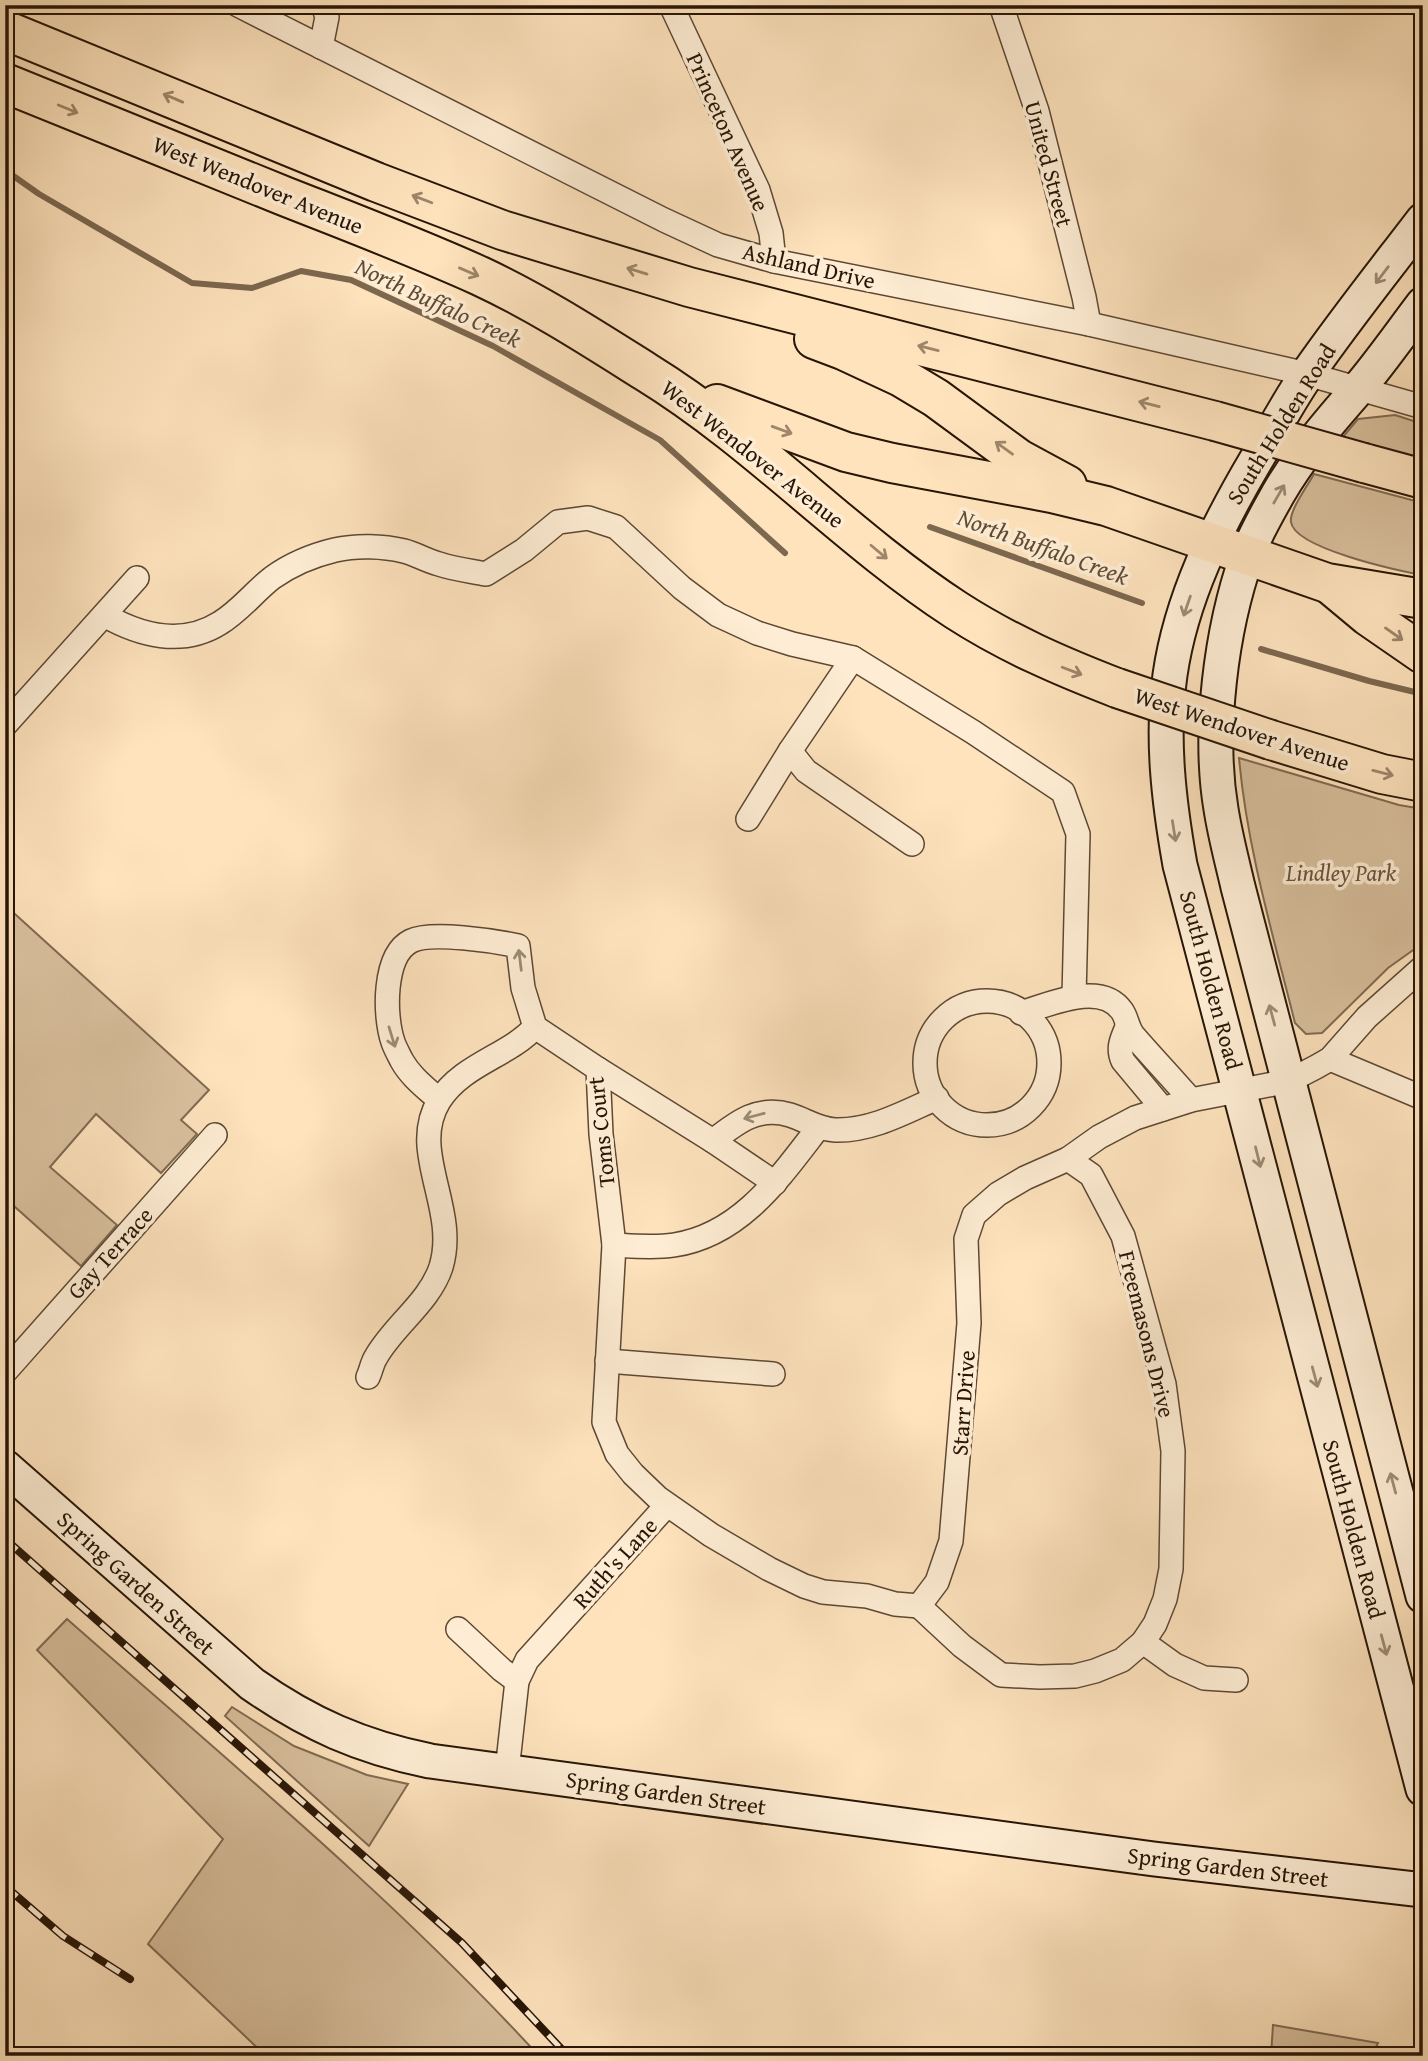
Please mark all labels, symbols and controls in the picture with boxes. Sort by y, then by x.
street label: Princeton Avenue [679,47,778,216]
one-way arrow [162,91,184,104]
street label: United Street [1017,97,1082,230]
one-way arrow [57,103,79,116]
street label: West Wendover Avenue [148,127,368,242]
one-way arrow [411,192,433,205]
street label: Ashland Drive [740,234,879,297]
water label: North Buffalo Creek [349,248,527,356]
one-way arrow [627,264,649,276]
one-way arrow [1374,265,1389,283]
one-way arrow [458,266,479,279]
street label: South Holden Road [1218,336,1344,511]
one-way arrow [917,341,940,354]
street label: West Wendover Avenue [655,371,852,536]
one-way arrow [1138,397,1161,410]
one-way arrow [771,424,793,437]
one-way arrow [995,441,1014,455]
one-way arrow [1272,484,1286,504]
water label: North Buffalo Creek [952,499,1133,594]
one-way arrow [870,544,888,560]
one-way arrow [1180,595,1192,617]
one-way arrow [1384,627,1403,641]
one-way arrow [1061,665,1082,678]
street label: West Wendover Avenue [1130,678,1354,779]
one-way arrow [1371,767,1394,780]
one-way arrow [1168,819,1181,842]
park label: Lindley Park [1285,856,1397,889]
street label: South Holden Road [1172,887,1251,1074]
one-way arrow [513,949,526,972]
one-way arrow [1265,1004,1278,1027]
one-way arrow [387,1026,400,1048]
street label: Toms Court [578,1075,623,1189]
one-way arrow [743,1110,765,1123]
one-way arrow [1252,1145,1265,1168]
street label: Gay Terrace [59,1199,160,1306]
street label: Freemasons Drive [1111,1247,1184,1421]
street label: Starr Drive [942,1349,983,1457]
one-way arrow [1309,1365,1322,1388]
street label: South Holden Road [1315,1436,1394,1623]
one-way arrow [1386,1472,1399,1495]
street label: Spring Garden Street [50,1503,222,1662]
street label: Ruth's Lane [565,1510,665,1616]
one-way arrow [1378,1633,1391,1656]
street label: Spring Garden Street [564,1762,768,1823]
street label: Spring Garden Street [1126,1838,1330,1895]

